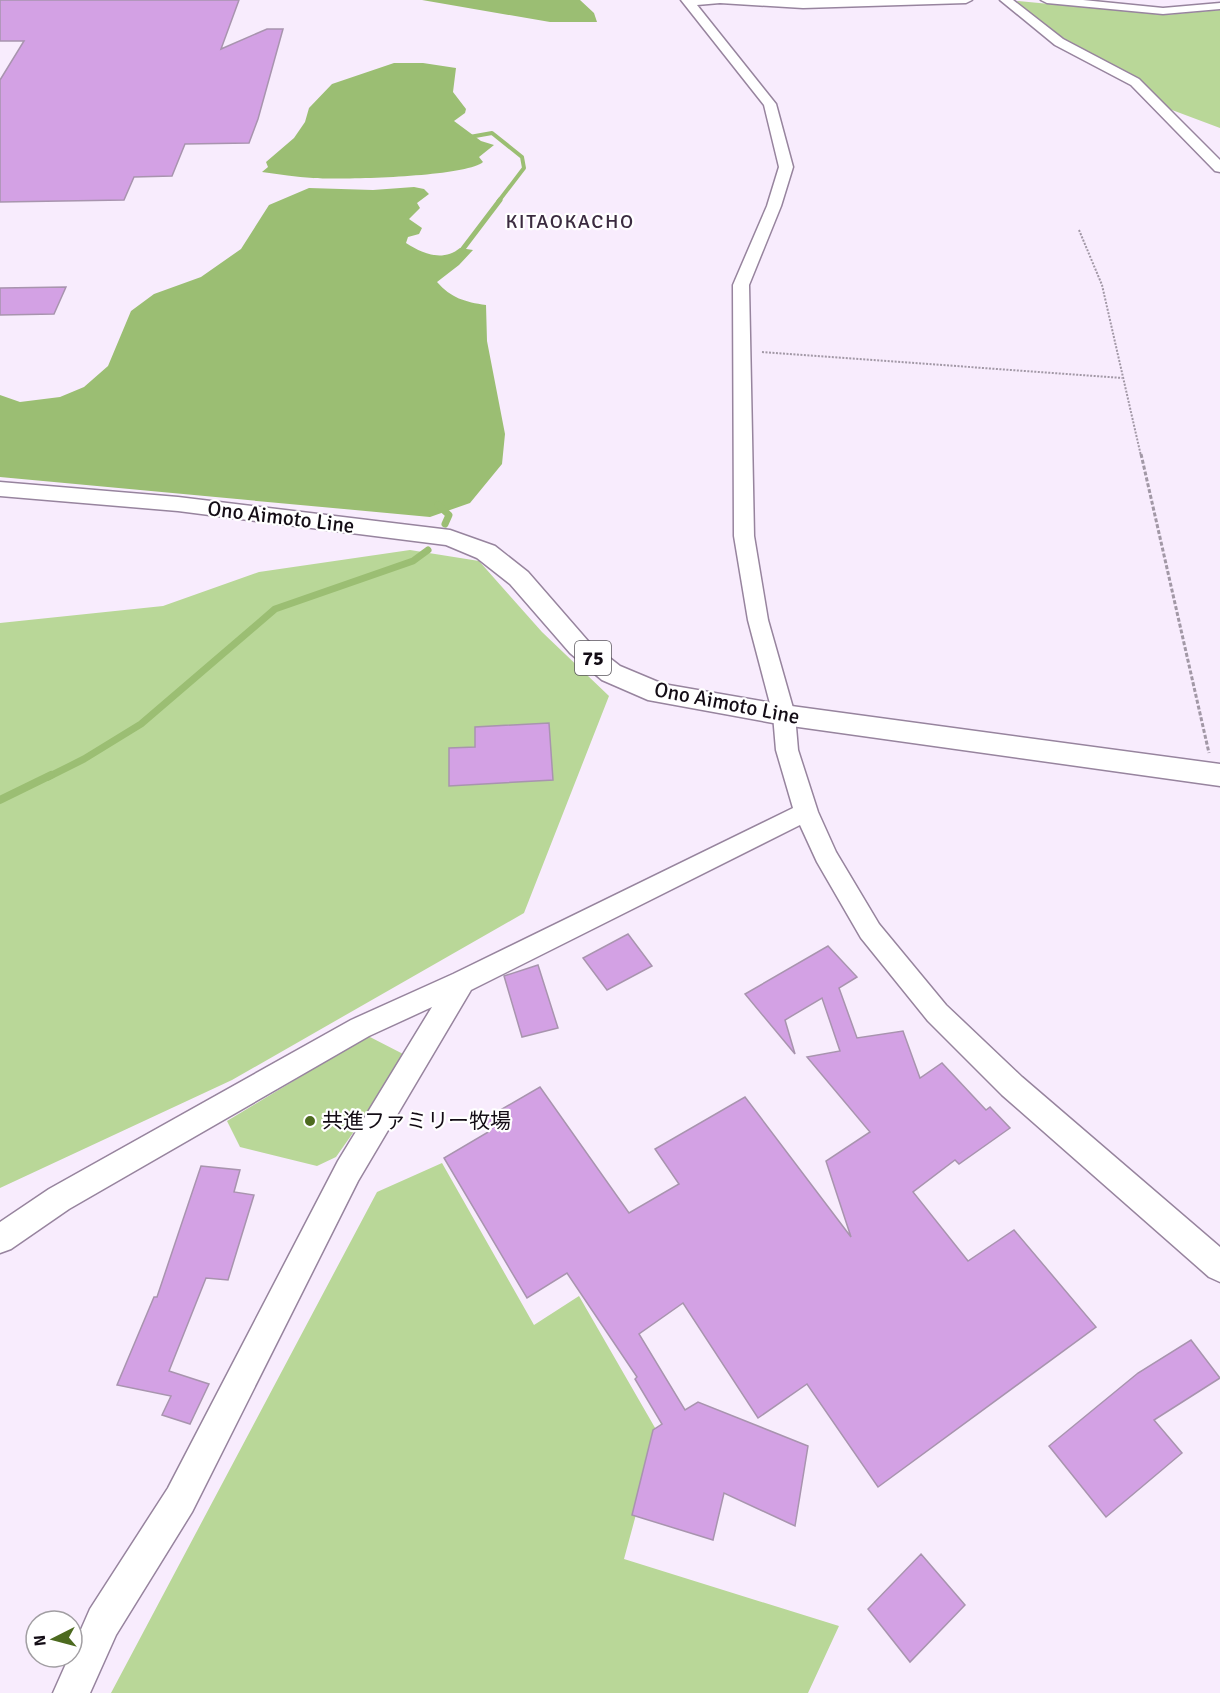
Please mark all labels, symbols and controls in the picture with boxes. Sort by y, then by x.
district label: KITAOKACHO [505,209,635,234]
street label: Ono Aimoto Line [206,495,356,539]
road number: 75 [575,641,611,675]
street label: Ono Aimoto Line [652,676,802,730]
place label: 共進ファミリー牧場 [322,1108,511,1134]
marker: 共進ファミリー牧場 [303,1114,317,1128]
north arrow [24,1609,84,1669]
text: N [30,1634,51,1647]

